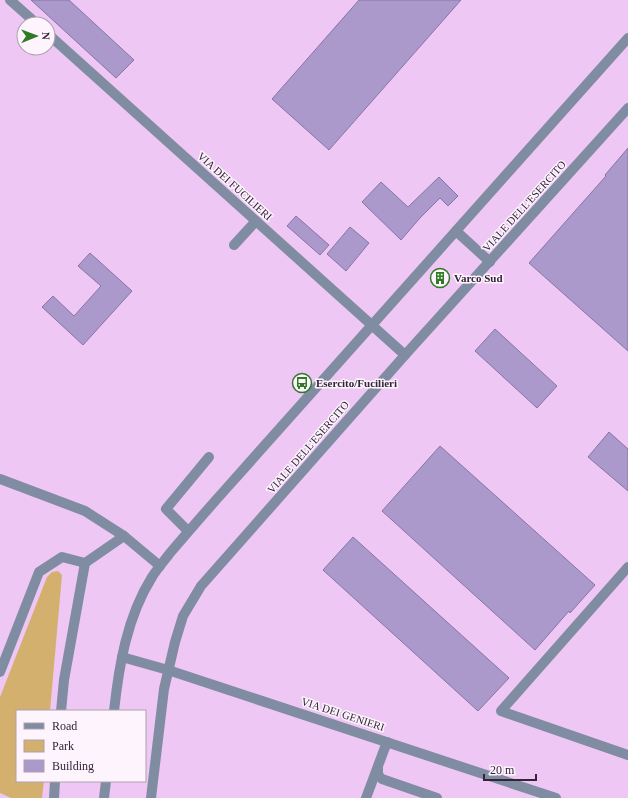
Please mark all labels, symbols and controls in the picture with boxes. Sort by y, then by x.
north arrow [16,16,56,56]
text: N [40,32,52,40]
street label: VIA DEI FUCILIERI [195,149,275,223]
street label: VIALE DELL'ESERCITO [480,158,568,254]
building icon: Varco Sud [429,267,451,289]
place label: Varco Sud [454,272,503,284]
bus stop icon: Esercito/Fucilieri [291,372,313,394]
place label: Esercito/Fucilieri [316,377,397,389]
street label: VIALE DELL'ESERCITO [265,398,351,496]
street label: VIA DEI GENIERI [300,695,386,733]
legend [16,710,146,782]
text: Road [52,719,77,733]
text: Park [52,739,74,753]
scale bar [484,756,536,782]
text: Building [52,759,94,773]
text: 20 m [490,763,515,777]

